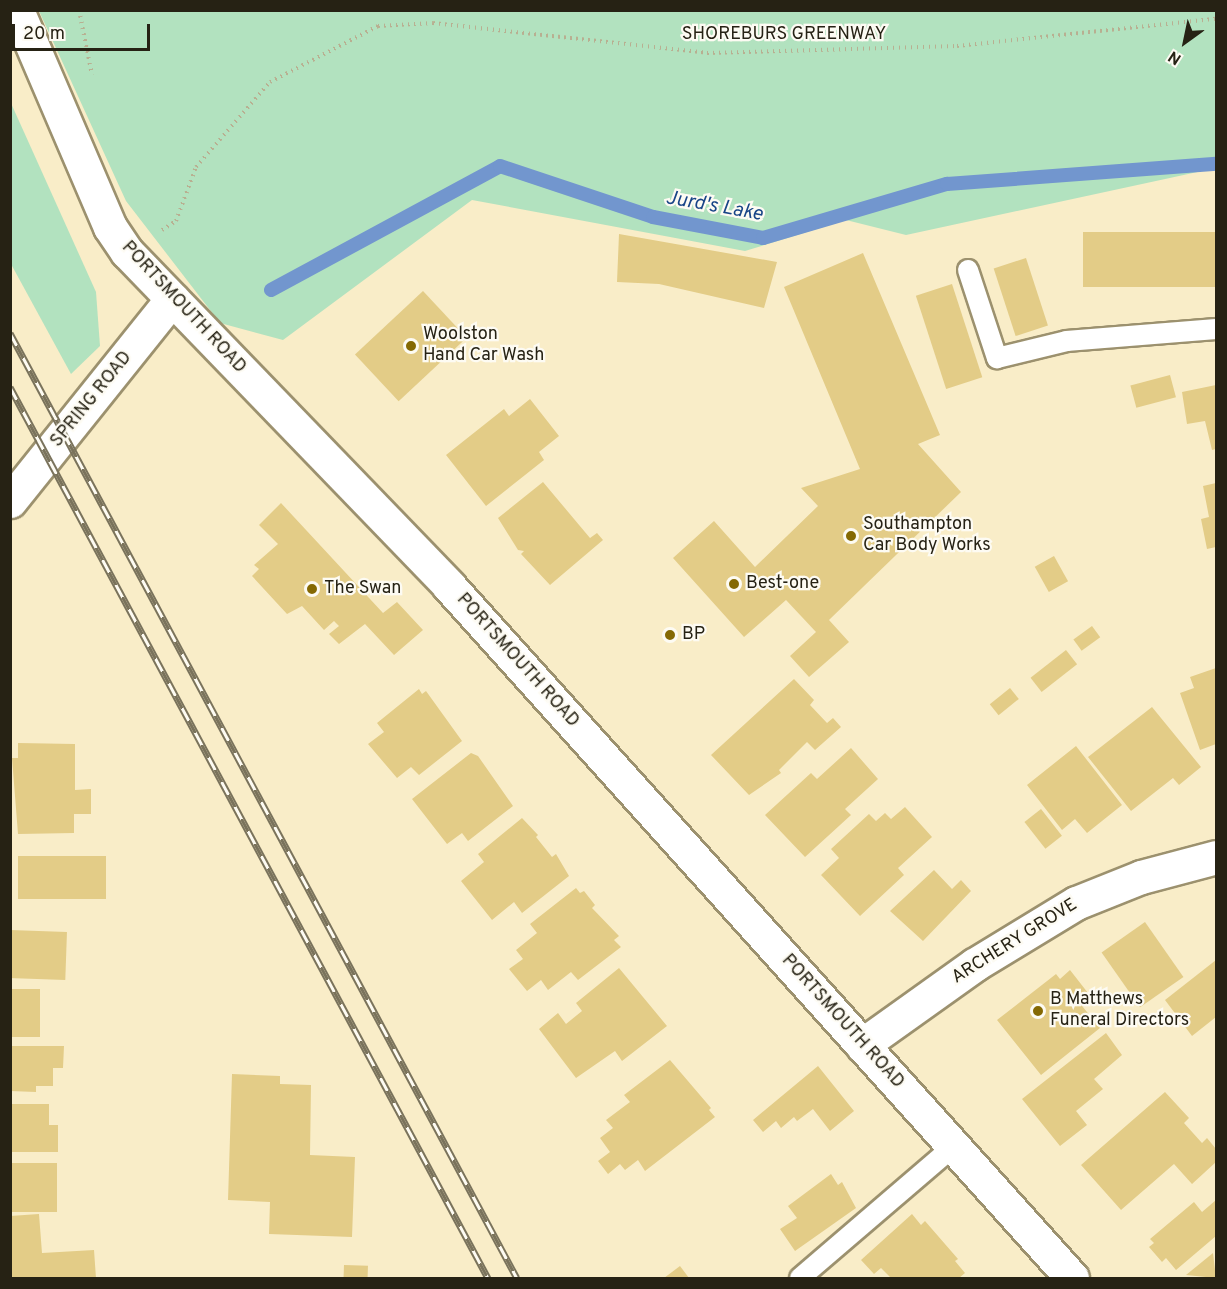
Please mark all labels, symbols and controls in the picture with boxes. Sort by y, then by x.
scale bar [15,12,153,50]
north arrow [1155,12,1215,72]
text: 20 m [23,23,65,46]
street label: SHOREBURS GREENWAY [682,24,886,46]
text: N [1165,46,1185,69]
water label: Jurd's Lake [664,187,764,227]
street label: PORTSMOUTH ROAD [116,237,250,379]
place label: Woolston Hand Car Wash [423,325,545,368]
marker: Woolston Hand Car Wash [404,339,418,353]
street label: SPRING ROAD [47,348,137,452]
place label: Southampton Car Body Works [863,515,991,558]
marker: Southampton Car Body Works [844,529,858,543]
place label: Best-one [746,573,819,595]
marker: Best-one [727,577,741,591]
place label: The Swan [324,578,401,600]
marker: The Swan [305,582,319,596]
street label: PORTSMOUTH ROAD [451,590,583,732]
place label: BP [682,624,705,646]
marker: BP [663,628,677,642]
street label: ARCHERY GROVE [948,895,1082,989]
street label: PORTSMOUTH ROAD [776,951,908,1093]
place label: B Matthews Funeral Directors [1050,990,1189,1032]
marker: B Matthews Funeral Directors [1031,1004,1045,1018]

